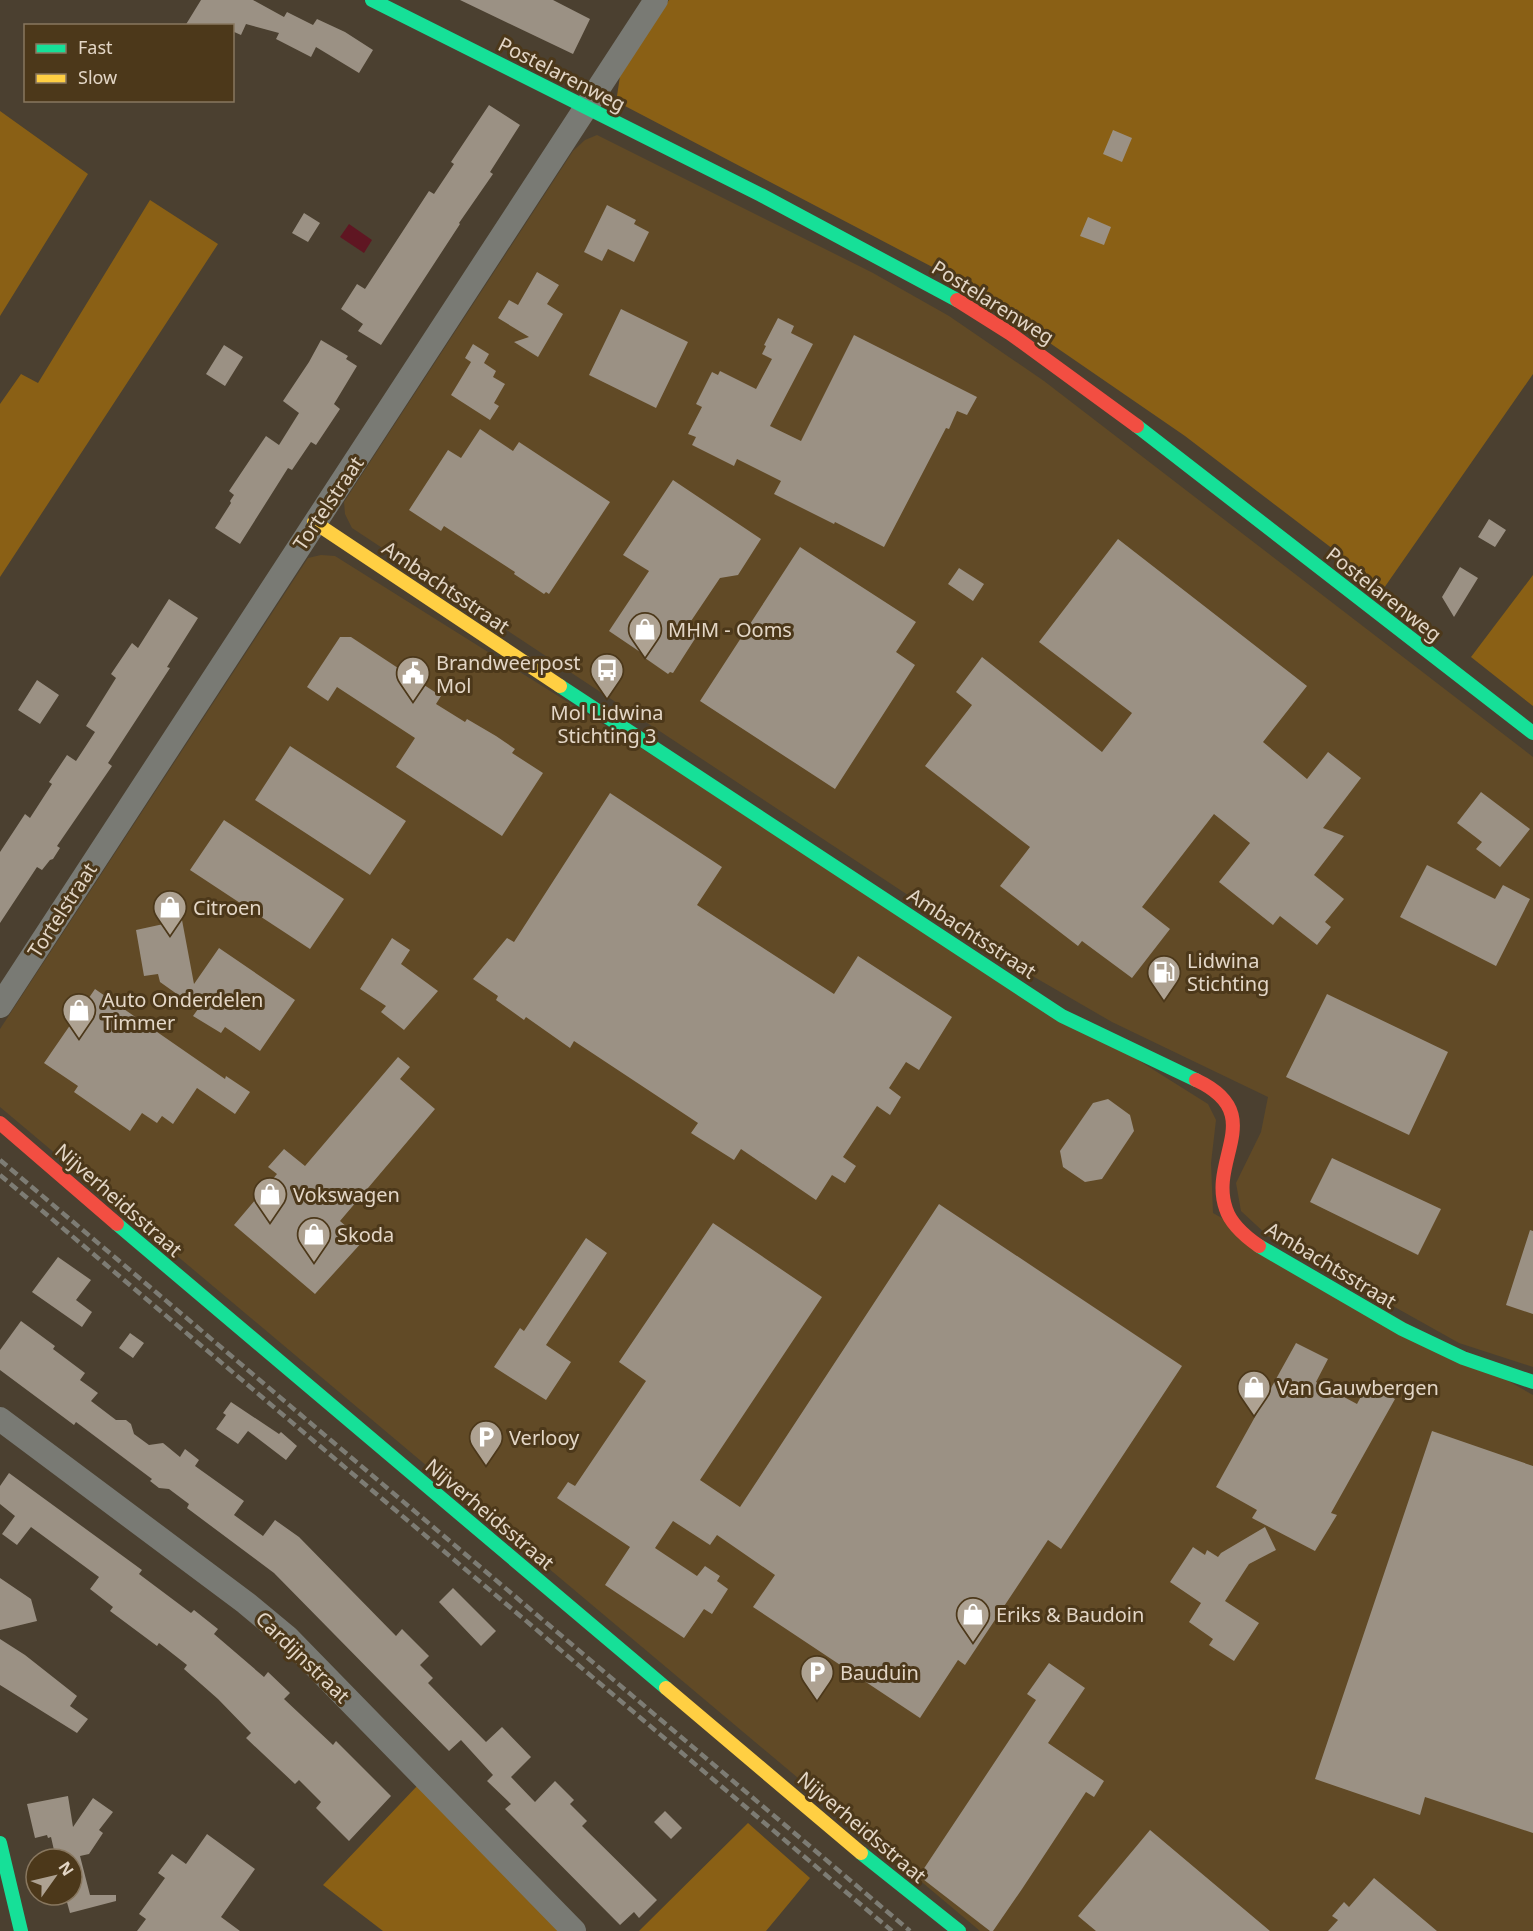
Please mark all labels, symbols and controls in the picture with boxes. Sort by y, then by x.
legend [24,24,234,102]
street label: Postelarenweg [494,30,630,118]
text: Fast [78,35,113,59]
text: Slow [78,65,117,89]
street label: Postelarenweg [927,254,1059,350]
street label: Tortelstraat [287,451,369,555]
street label: Ambachtsstraat [377,534,515,640]
street label: Postelarenweg [1321,540,1447,648]
shop icon: MHM - Ooms [627,611,663,658]
place label: MHM - Ooms [668,616,792,643]
place label: Brandweerpost Mol [436,649,580,699]
bus stop icon: Mol Lidwina Stichting 3 [589,652,625,699]
public building icon: Brandweerpost Mol [395,655,431,702]
place label: Mol Lidwina Stichting 3 [551,699,664,749]
street label: Tortelstraat [21,857,103,963]
street label: Ambachtsstraat [903,881,1041,985]
shop icon: Citroen [152,889,188,936]
place label: Citroen [193,894,262,921]
place label: Lidwina Stichting [1187,947,1269,997]
fuel station icon: Lidwina Stichting [1146,954,1182,1001]
place label: Auto Onderdelen Timmer [102,986,263,1036]
shop icon: Auto Onderdelen Timmer [61,992,97,1039]
street label: Nijverheidsstraat [50,1137,188,1263]
shop icon: Vokswagen [252,1176,288,1223]
place label: Vokswagen [293,1181,400,1208]
street label: Ambachtsstraat [1261,1215,1401,1315]
shop icon: Skoda [296,1216,332,1263]
place label: Skoda [337,1221,394,1248]
shop icon: Van Gauwbergen [1236,1369,1272,1416]
place label: Van Gauwbergen [1277,1374,1439,1401]
parking icon: Verlooy [468,1419,504,1466]
place label: Verlooy [509,1424,580,1451]
street label: Nijverheidsstraat [420,1452,560,1576]
shop icon: Eriks & Baudoin [955,1596,991,1643]
place label: Eriks & Baudoin [996,1601,1144,1628]
street label: Cardijnstraat [250,1605,356,1709]
parking icon: Bauduin [799,1654,835,1701]
place label: Bauduin [840,1659,919,1686]
street label: Nijverheidsstraat [792,1765,932,1889]
north arrow [24,1847,84,1907]
text: N [54,1857,79,1880]

